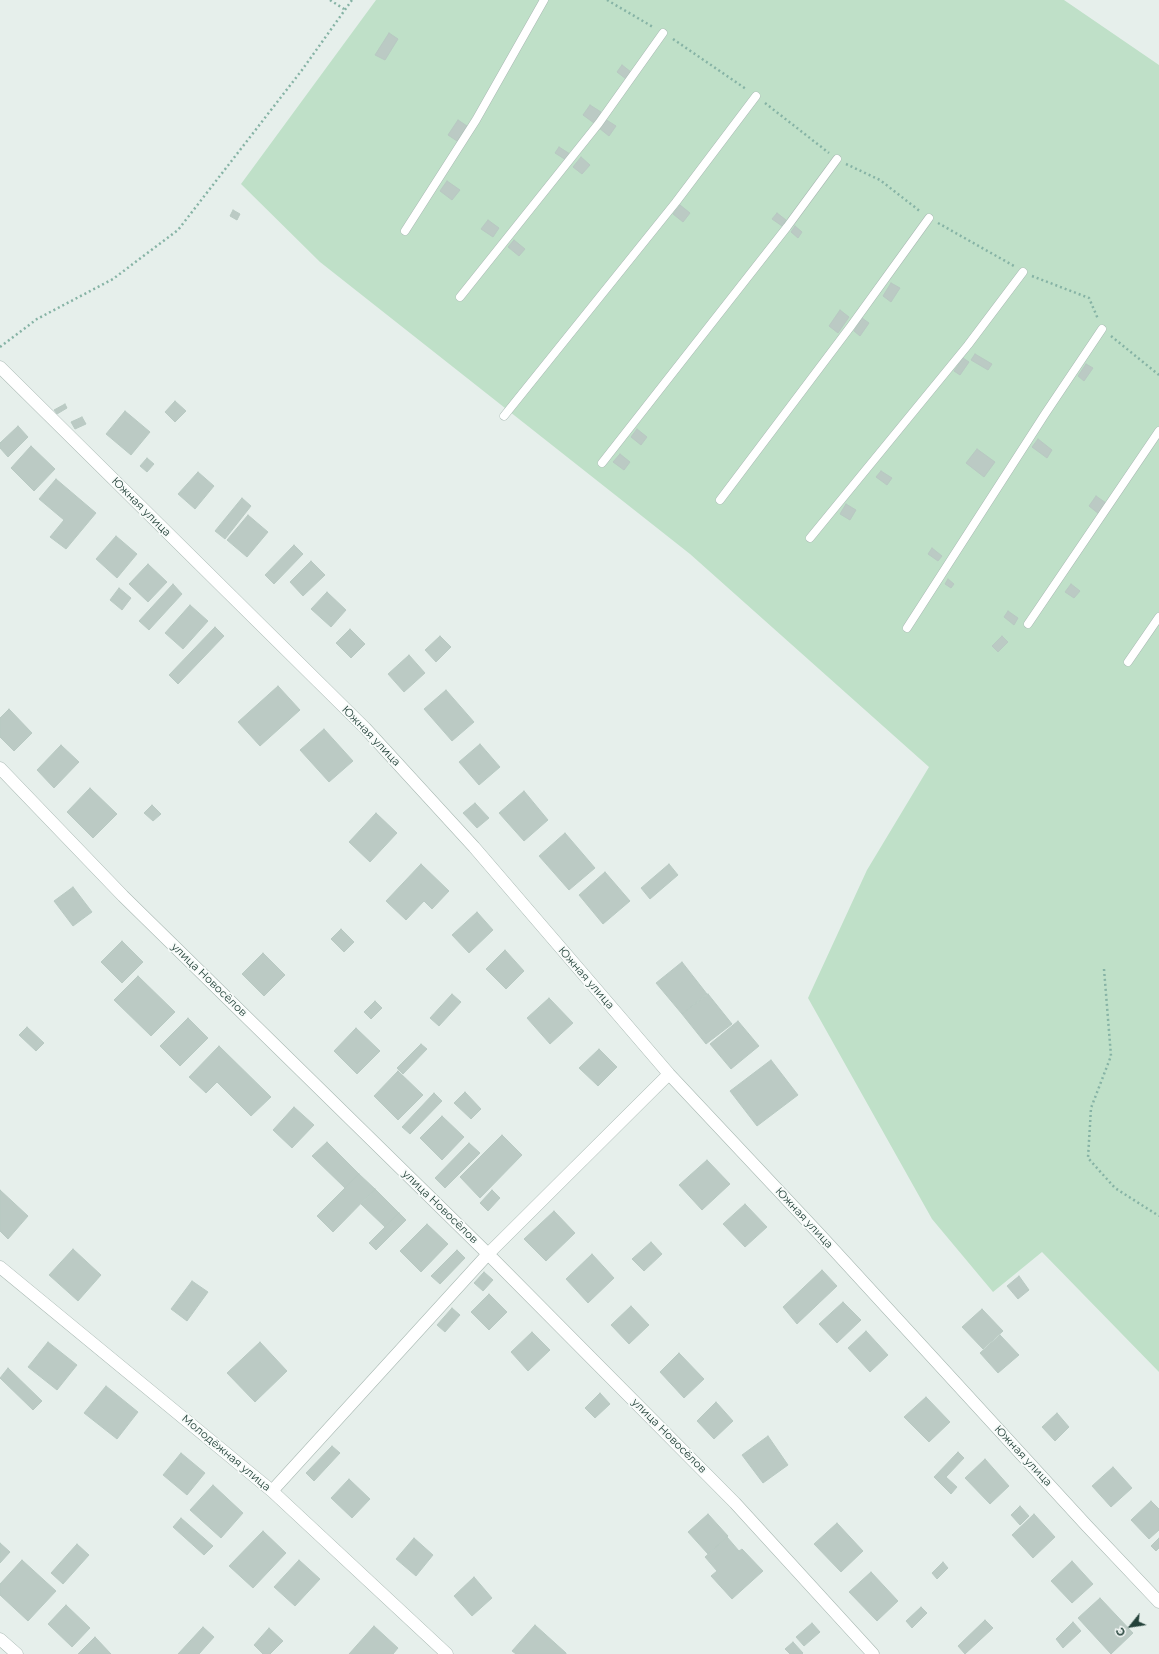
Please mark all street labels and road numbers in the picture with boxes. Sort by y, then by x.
street label: Южная улица [109,475,173,539]
street label: Южная улица [339,703,403,769]
street label: улица Новосёлов [168,940,250,1020]
street label: Южная улица [555,944,617,1012]
street label: улица Новосёлов [399,1167,481,1247]
street label: Южная улица [772,1185,836,1251]
street label: улица Новосёлов [629,1396,709,1476]
street label: Молодёжная улица [179,1412,273,1494]
street label: Южная улица [991,1423,1055,1489]

